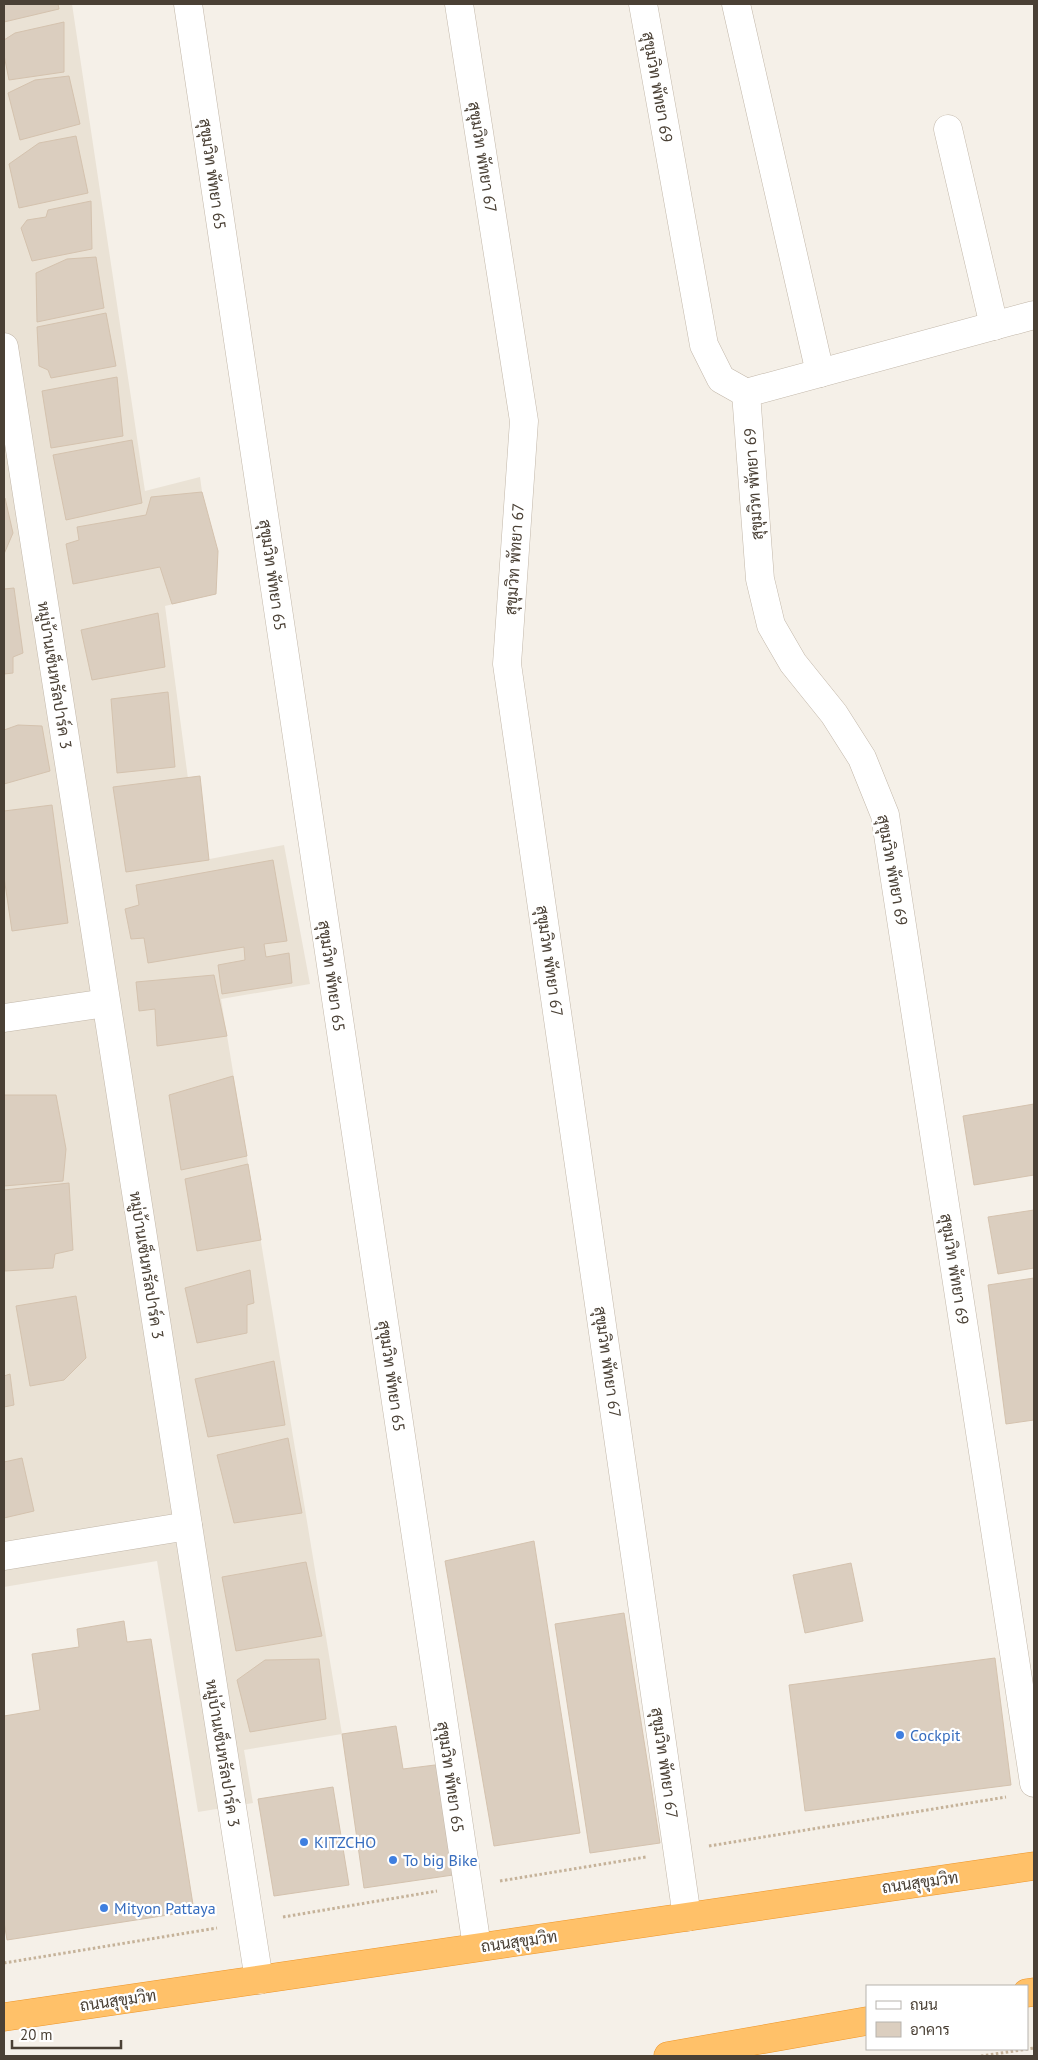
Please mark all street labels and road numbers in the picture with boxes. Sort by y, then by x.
street label: สุขุมวิท พัทยา 69 [636,30,678,144]
street label: สุขุมวิท พัทยา 67 [462,100,502,214]
street label: สุขุมวิท พัทยา 65 [193,117,231,231]
street label: สุขุมวิท พัทยา 69 [739,427,769,541]
street label: สุขุมวิท พัทยา 67 [500,502,530,616]
street label: สุขุมวิท พัทยา 65 [253,518,291,632]
street label: หมู่บ้านเซ็นทรัลปาร์ค 3 [31,599,80,751]
street label: สุขุมวิท พัทยา 69 [871,813,913,927]
street label: สุขุมวิท พัทยา 67 [530,904,568,1018]
street label: สุขุมวิท พัทยา 65 [312,919,350,1033]
street label: หมู่บ้านเซ็นทรัลปาร์ค 3 [123,1189,172,1341]
street label: สุขุมวิท พัทยา 69 [934,1212,974,1326]
street label: สุขุมวิท พัทยา 67 [588,1305,626,1419]
street label: สุขุมวิท พัทยา 65 [372,1319,410,1433]
street label: หมู่บ้านเซ็นทรัลปาร์ค 3 [199,1677,248,1829]
street label: สุขุมวิท พัทยา 67 [645,1706,683,1820]
street label: สุขุมวิท พัทยา 65 [431,1720,469,1834]
street label: ถนนสุขุมวิท [880,1867,960,1899]
street label: ถนนสุขุมวิท [479,1926,559,1958]
street label: ถนนสุขุมวิท [78,1985,158,2017]

